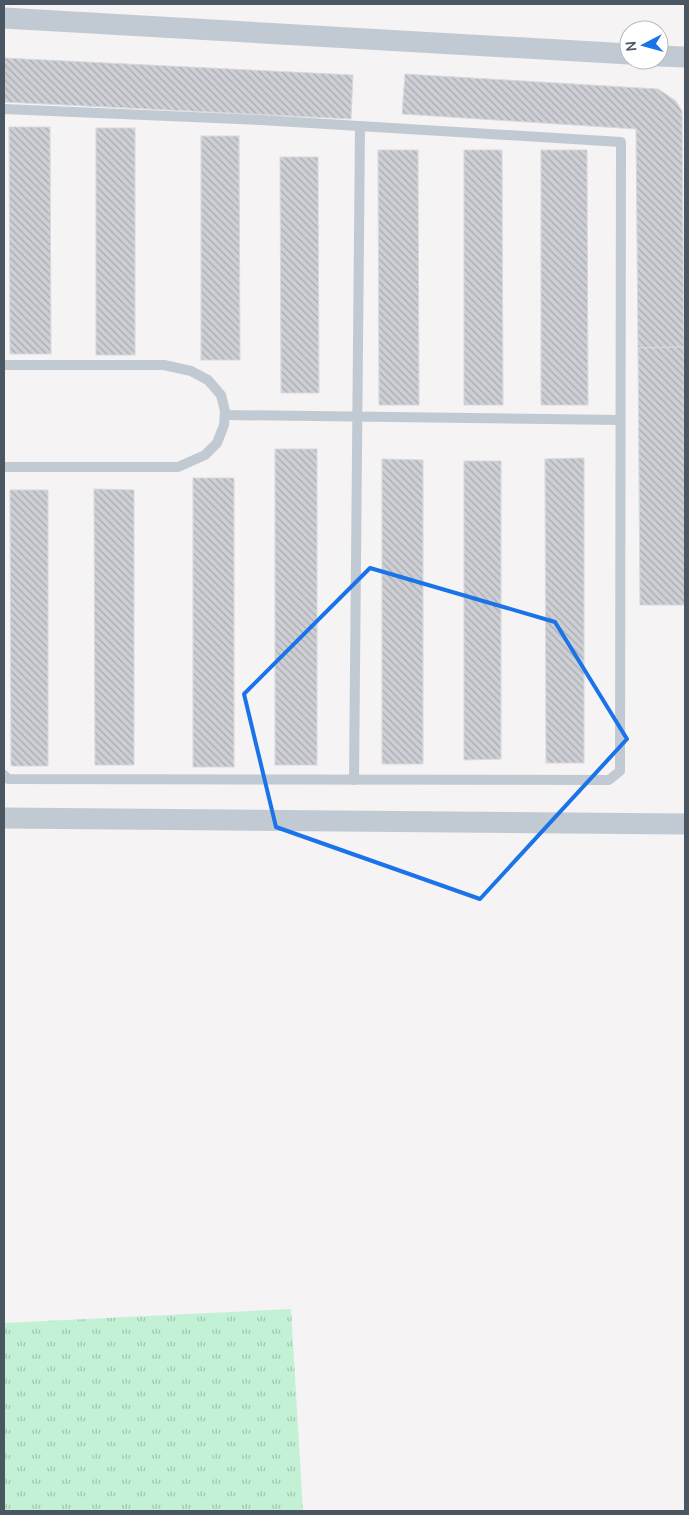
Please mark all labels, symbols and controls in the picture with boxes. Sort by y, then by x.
north arrow [619,20,669,70]
text: N [621,40,641,52]

